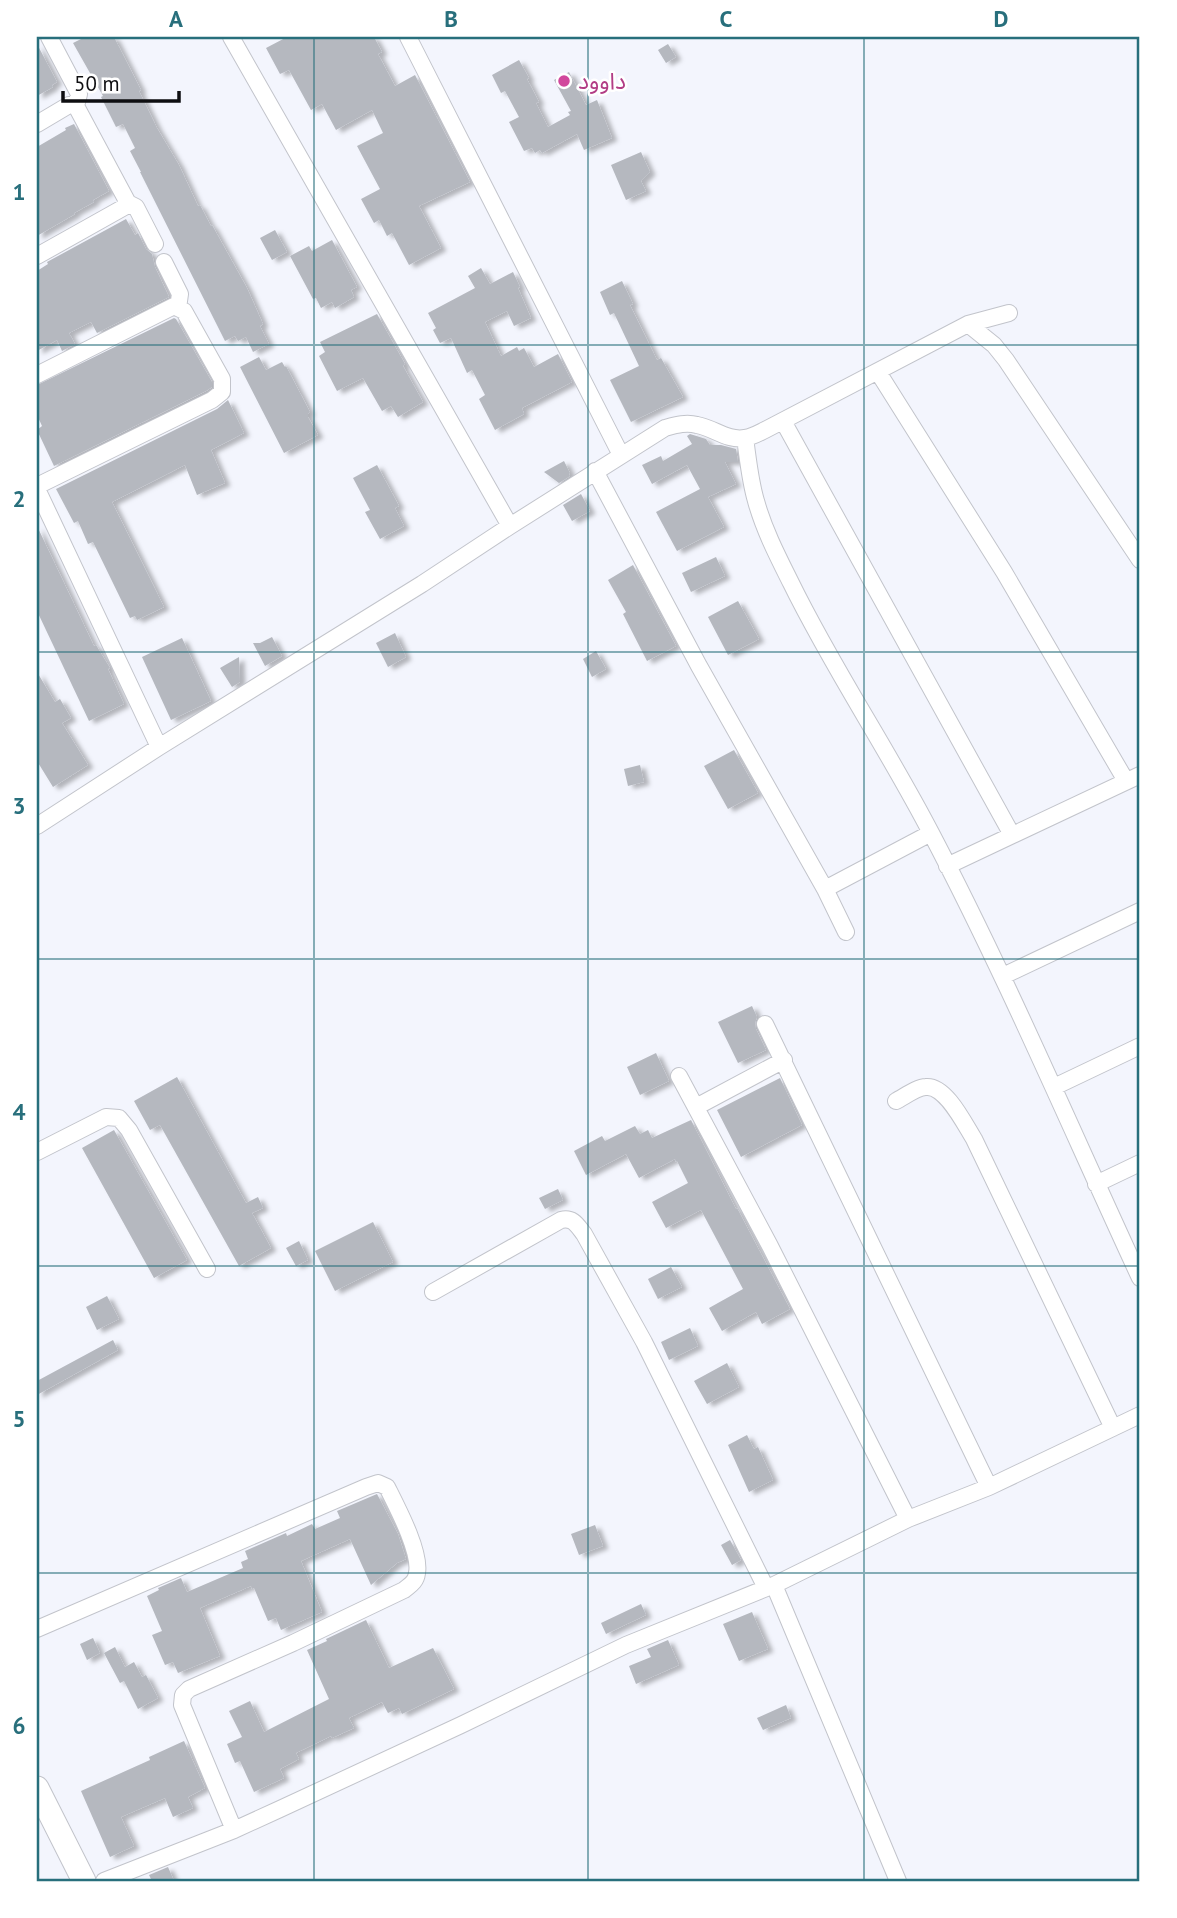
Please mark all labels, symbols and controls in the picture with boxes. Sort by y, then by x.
text: A [169,4,183,33]
text: B [444,4,458,33]
text: C [720,4,733,33]
text: D [994,4,1008,33]
scale bar [63,60,178,104]
place label: داوود [578,66,626,95]
text: 50 m [74,70,120,97]
marker: داوود [556,73,572,89]
text: 1 [12,177,26,206]
text: 2 [12,484,26,513]
text: 3 [12,791,26,820]
text: 4 [12,1097,26,1126]
text: 5 [12,1404,26,1433]
text: 6 [12,1711,26,1740]

